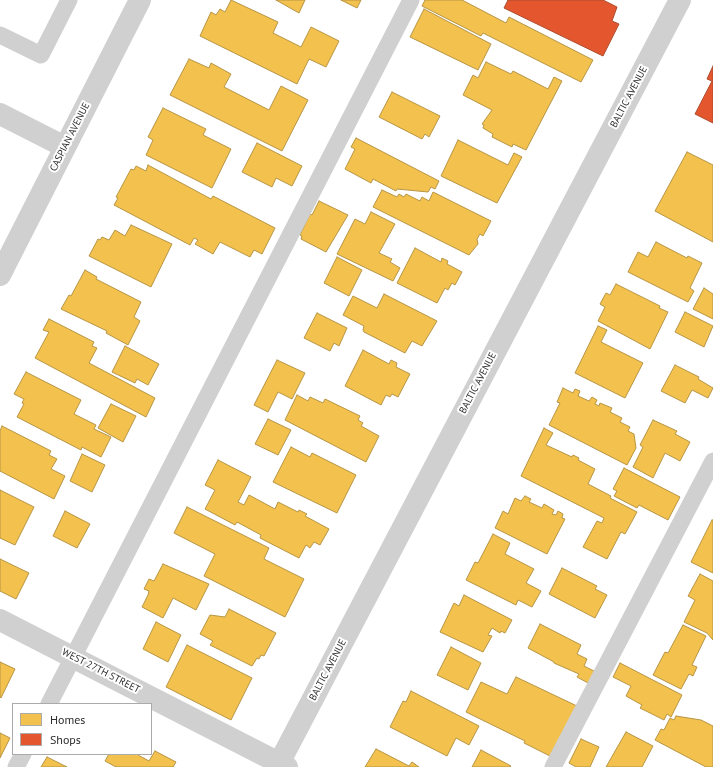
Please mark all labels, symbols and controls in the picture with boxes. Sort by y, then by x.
street label: BALTIC AVENUE [608,64,650,130]
street label: CASPIAN AVENUE [48,101,92,173]
street label: BALTIC AVENUE [457,350,499,416]
street label: BALTIC AVENUE [307,637,349,703]
street label: WEST 27TH STREET [60,646,142,696]
legend [12,703,152,755]
text: Homes [50,712,85,727]
text: Shops [50,732,81,747]

